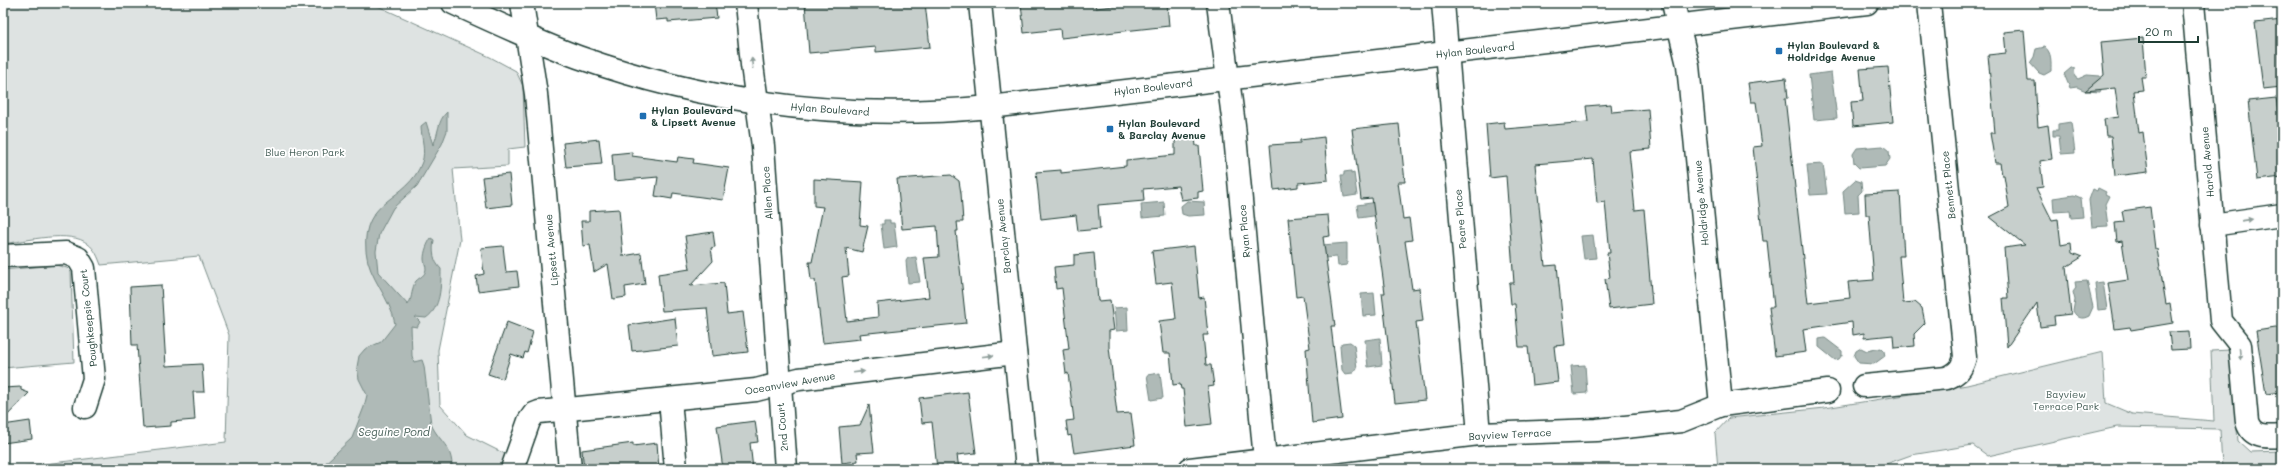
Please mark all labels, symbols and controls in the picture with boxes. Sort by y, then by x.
scale bar [2139,18,2198,44]
text: 20 m [2145,23,2173,39]
place label: Hylan Boulevard & Holdridge Avenue [1787,38,1880,64]
street label: Hylan Boulevard [1435,39,1515,61]
marker: Hylan Boulevard & Holdridge Avenue [1774,46,1784,56]
one-way arrow [749,57,755,69]
street label: Hylan Boulevard [1113,75,1193,99]
street label: Hylan Boulevard [790,99,870,119]
place label: Hylan Boulevard & Lipsett Avenue [651,103,736,129]
marker: Hylan Boulevard & Lipsett Avenue [638,111,648,121]
place label: Hylan Boulevard & Barclay Avenue [1118,116,1206,142]
marker: Hylan Boulevard & Barclay Avenue [1105,124,1115,134]
street label: Harold Avenue [2197,126,2217,198]
park label: Blue Heron Park [265,145,345,159]
street label: Bennett Place [1937,150,1959,220]
street label: Holdridge Avenue [1690,159,1712,247]
street label: Allen Place [758,166,776,220]
street label: Peare Place [1450,189,1470,249]
street label: Barclay Avenue [992,198,1014,274]
street label: Ryan Place [1235,204,1253,258]
street label: Lipsett Avenue [541,213,561,287]
one-way arrow [2241,217,2253,223]
street label: Poughkeepsie Court [76,268,100,368]
one-way arrow [2237,348,2244,360]
one-way arrow [982,352,994,359]
street label: Oceanview Avenue [744,368,836,398]
one-way arrow [853,369,865,375]
park label: Bayview Terrace Park [2033,387,2099,413]
street label: 2nd Court [773,402,791,452]
water label: Seguine Pond [358,424,431,439]
street label: Bayview Terrace [1468,425,1552,443]

